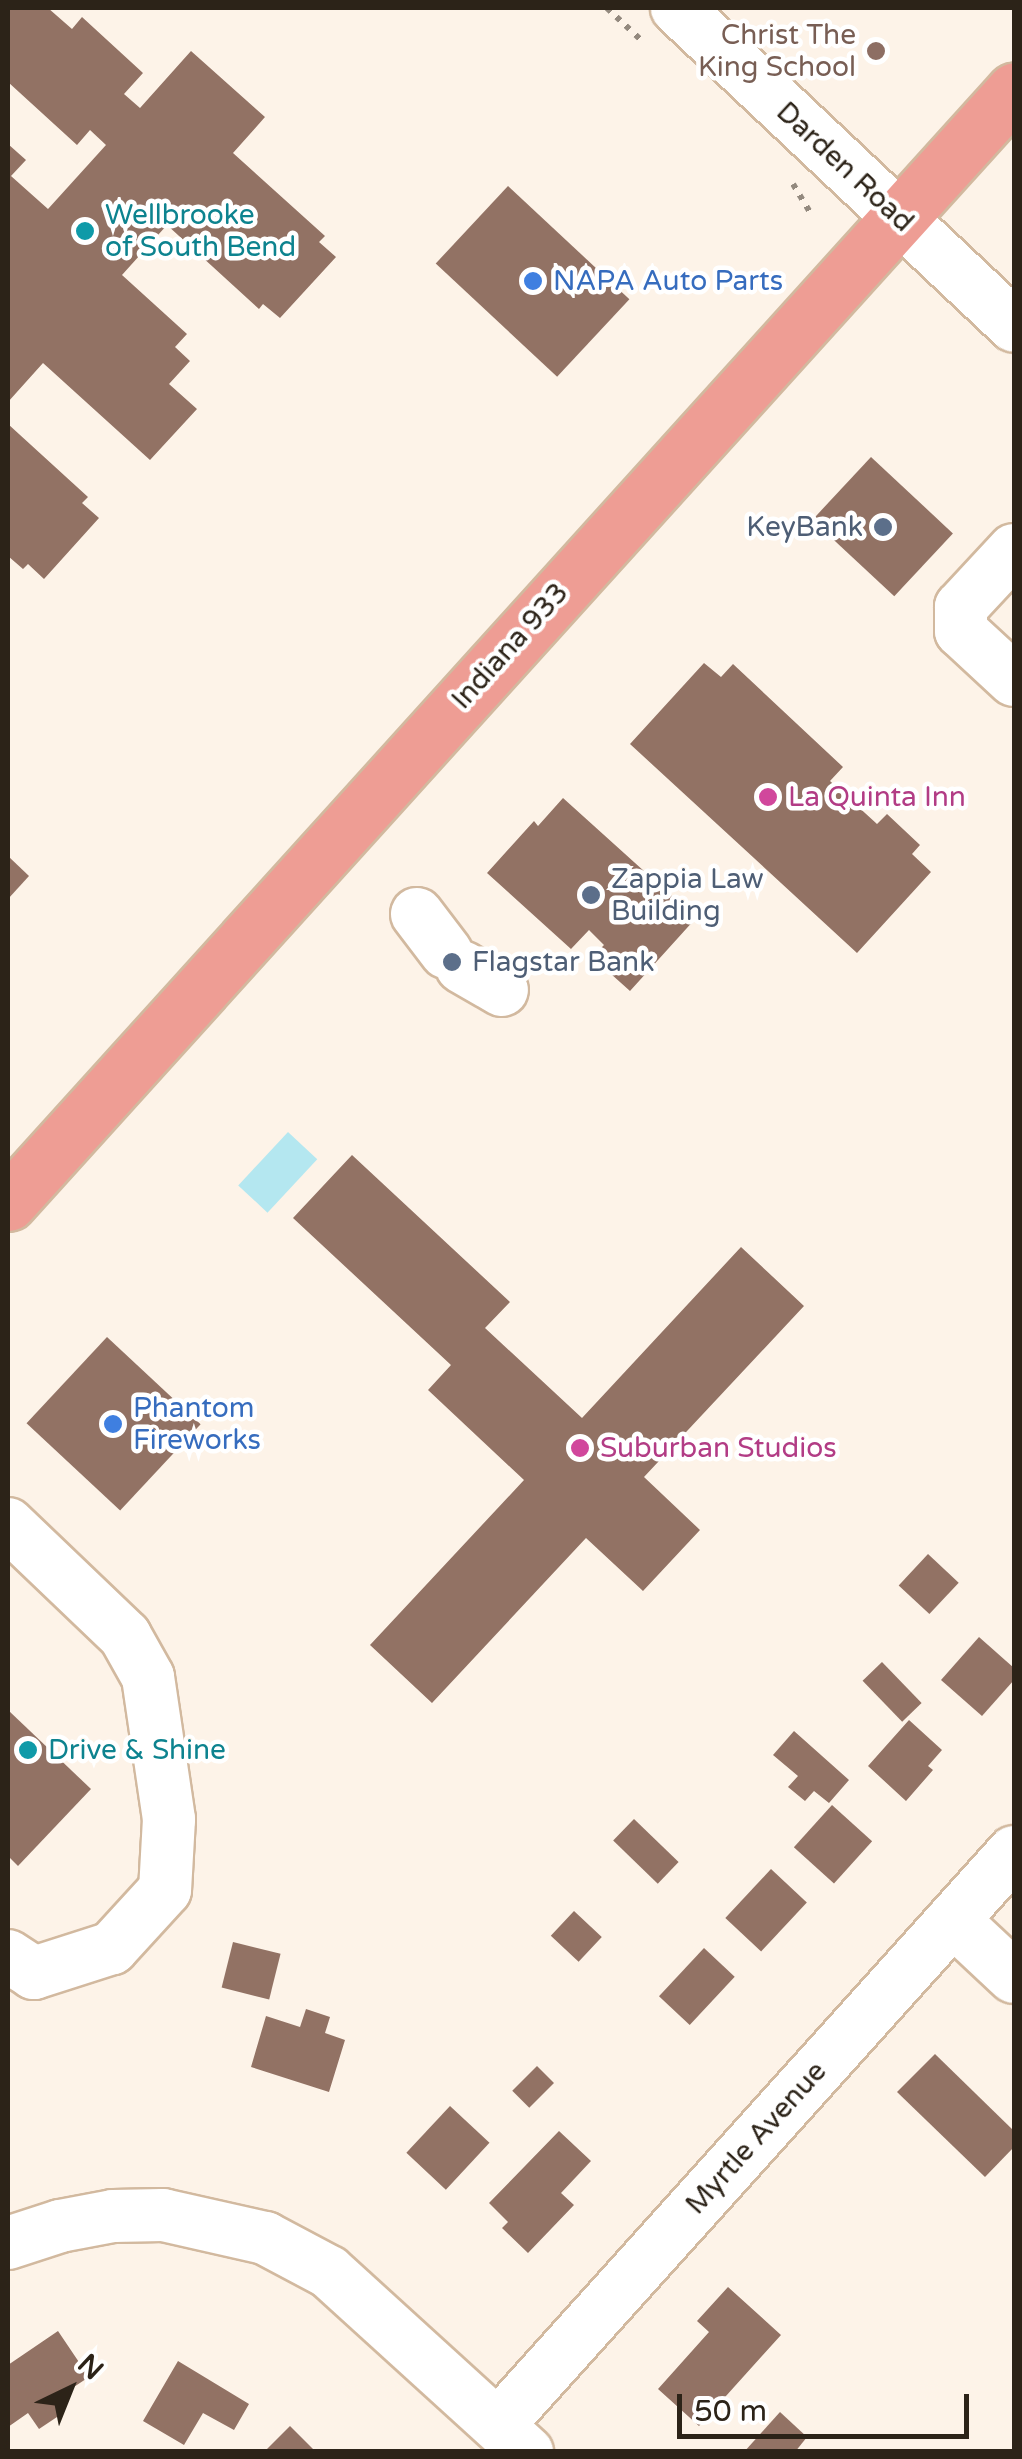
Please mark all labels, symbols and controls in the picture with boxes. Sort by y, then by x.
place label: Christ The King School [698,18,856,84]
marker: Christ The King School [865,40,887,62]
street label: Darden Road [770,95,920,239]
place label: Wellbrooke of South Bend [105,198,296,264]
marker: Wellbrooke of South Bend [74,220,96,242]
place label: NAPA Auto Parts [553,264,783,298]
marker: NAPA Auto Parts [522,270,544,292]
place label: KeyBank [746,510,863,544]
marker: KeyBank [872,516,894,538]
street label: Indiana 933 [445,576,575,716]
place label: La Quinta Inn [788,780,966,814]
marker: La Quinta Inn [757,786,779,808]
place label: Zappia Law Building [611,862,764,928]
marker: Zappia Law Building [580,884,602,906]
place label: Flagstar Bank [472,945,654,979]
marker: Flagstar Bank [441,951,463,973]
place label: Phantom Fireworks [133,1391,261,1457]
marker: Phantom Fireworks [102,1413,124,1435]
place label: Suburban Studios [600,1431,837,1465]
marker: Suburban Studios [569,1437,591,1459]
place label: Drive & Shine [48,1733,226,1767]
marker: Drive & Shine [17,1739,39,1761]
street label: Myrtle Avenue [679,2055,833,2221]
north arrow [20,2339,120,2439]
text: N [71,2347,110,2387]
scale bar [682,2374,974,2436]
text: 50 m [694,2393,767,2430]

